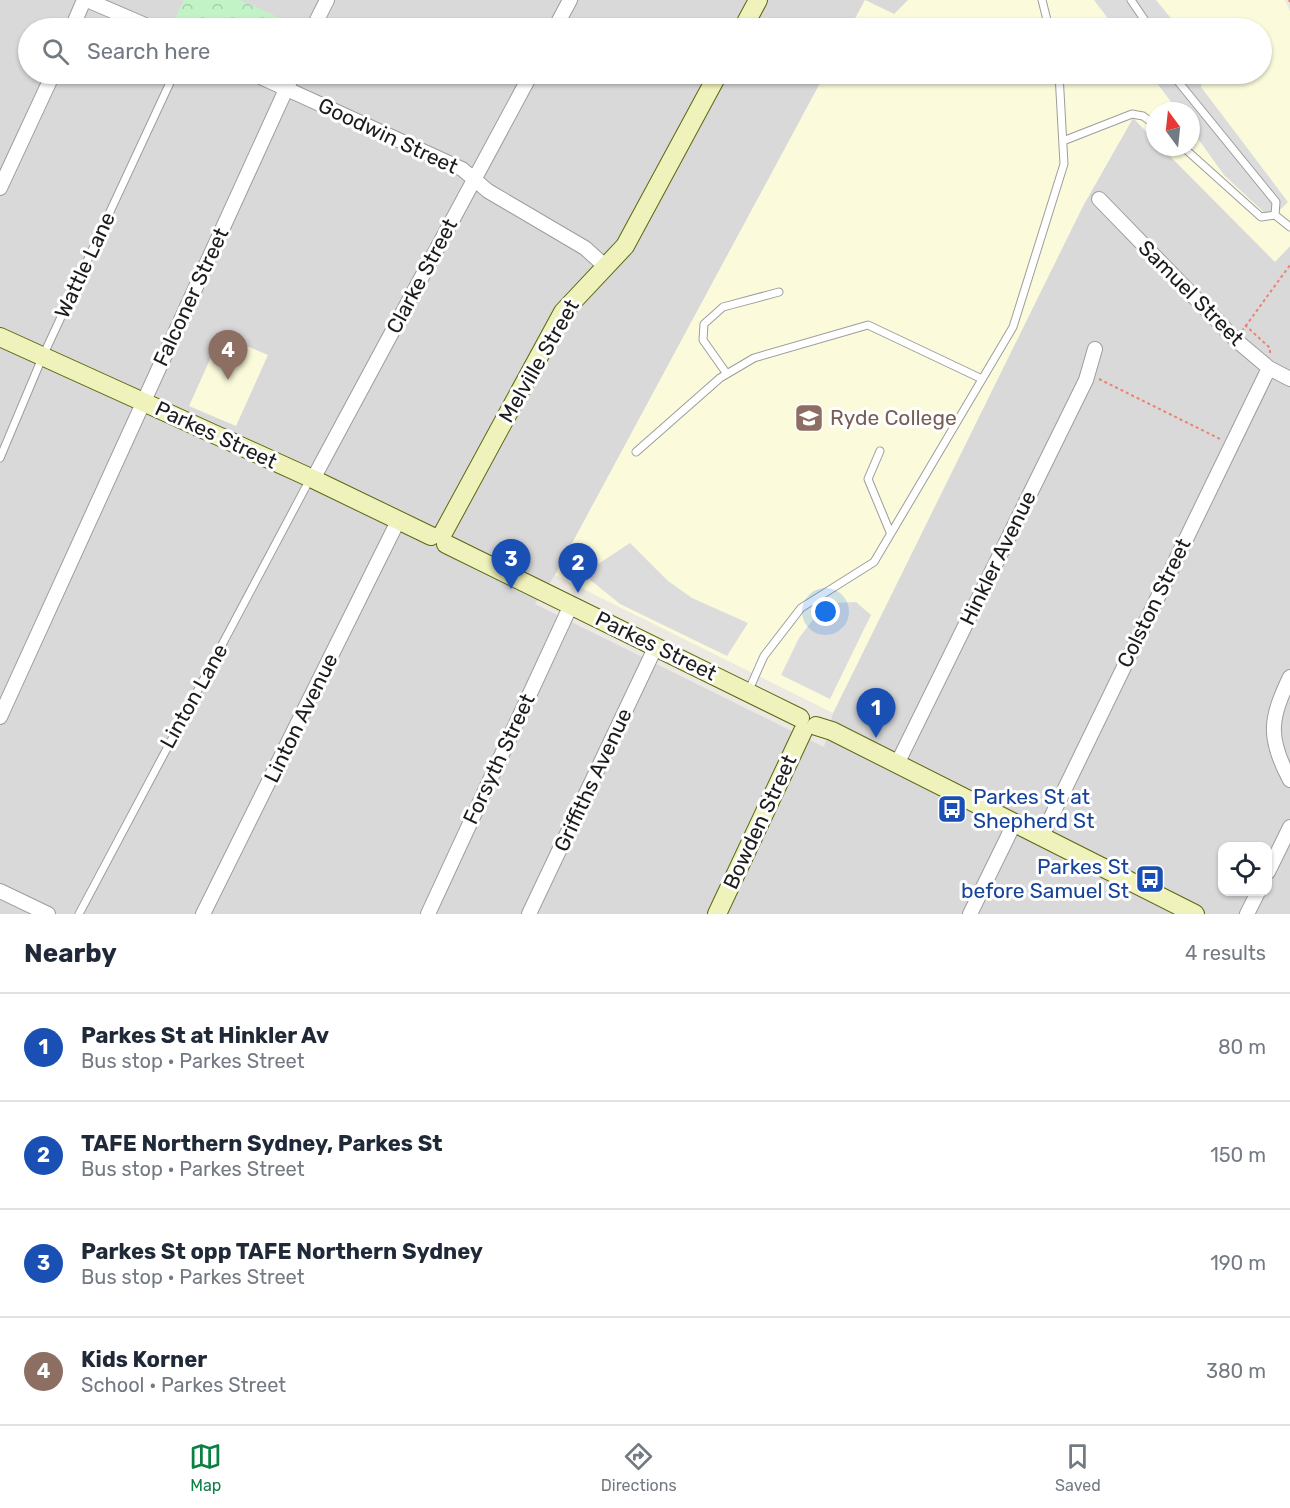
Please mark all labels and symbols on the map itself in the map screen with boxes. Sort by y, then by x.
street label: Goodwin Street [314,92,462,179]
north arrow [1146,102,1200,156]
street label: Wattle Lane [49,208,120,322]
street label: Clarke Street [381,214,462,338]
street label: Falconer Street [148,224,234,370]
street label: Samuel Street [1133,235,1249,351]
street label: Melville Street [493,295,584,427]
pin: 4 [208,330,248,380]
street label: Parkes Street [151,395,281,474]
school or university icon: Ryde College [793,402,825,434]
place label: Ryde College [830,405,957,430]
street label: Hinkler Avenue [954,487,1041,629]
street label: Colston Street [1111,534,1196,671]
pin: 3 [492,540,530,589]
pin: 2 [558,544,598,593]
your location [811,597,840,626]
street label: Parkes Street [592,605,721,686]
street label: Linton Lane [155,639,232,752]
street label: Linton Avenue [258,649,343,786]
pin: 1 [856,688,896,738]
street label: Forsyth Street [457,690,540,828]
street label: Griffiths Avenue [548,704,637,855]
street label: Bowden Street [718,751,802,893]
place label: Parkes St at Shepherd St [973,784,1094,833]
bus stop icon: Parkes St at Shepherd St [936,793,968,825]
place label: Parkes St before Samuel St [961,854,1129,903]
bus stop icon: Parkes St before Samuel St [1134,863,1166,895]

